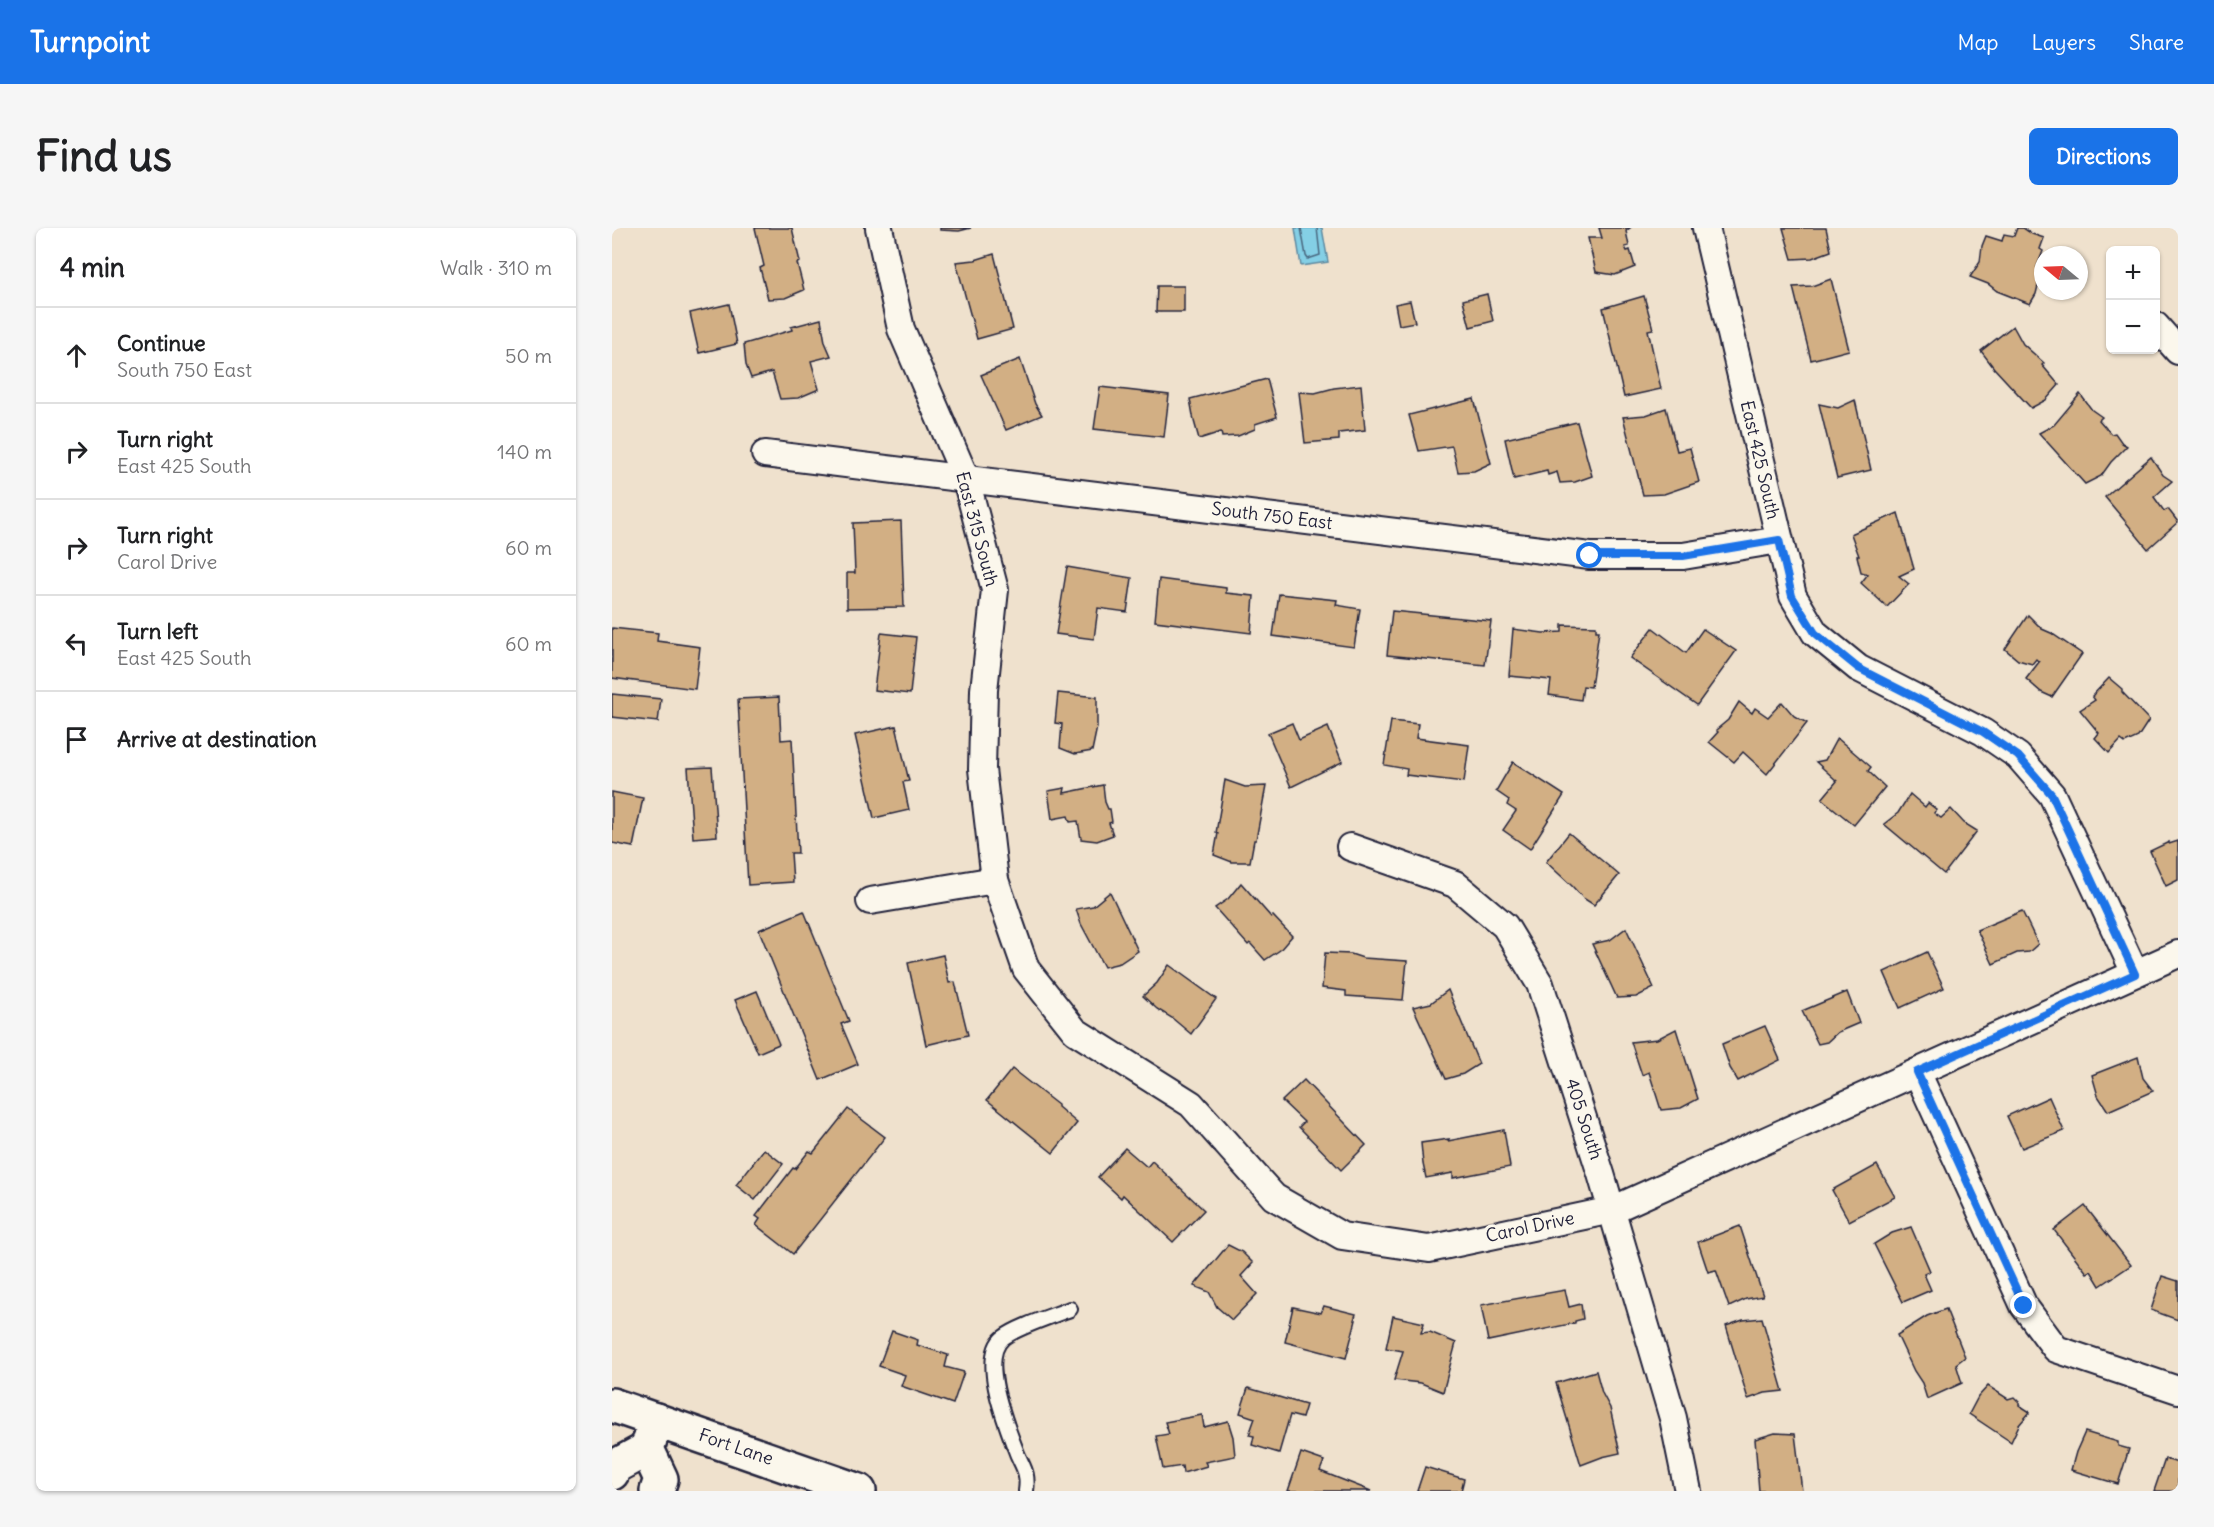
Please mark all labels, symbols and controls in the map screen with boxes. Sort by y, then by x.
text: Turnpoint [30,24,150,60]
text: Map [1958,29,1998,56]
text: Layers [2031,29,2096,56]
text: Share [2129,29,2184,56]
button: Directions [2029,128,2178,185]
text: Find us [36,130,172,182]
north arrow [2034,246,2088,300]
map controls [2106,246,2160,354]
button: + [2106,246,2160,300]
text: 4 min [60,251,125,284]
text: Walk · 310 m [440,255,552,280]
button: − [2106,300,2160,354]
text: Continue [117,329,206,357]
icon: ahead [60,339,93,372]
text: 50 m [505,343,552,368]
text: South 750 East [117,357,252,382]
street label: East 425 South [1736,398,1785,521]
text: Turn right [117,425,213,453]
icon: right [60,435,93,468]
text: 140 m [497,439,552,464]
text: East 425 South [117,453,252,478]
street label: East 315 South [951,469,1004,589]
street label: South 750 East [1210,497,1334,534]
text: Turn right [117,521,213,549]
icon: right [60,531,93,564]
text: 60 m [505,535,552,560]
route start [1576,542,1602,568]
text: Carol Drive [117,549,217,574]
text: Turn left [117,617,198,645]
icon: left [60,627,93,660]
text: 60 m [505,631,552,656]
text: East 425 South [117,645,252,670]
icon: arrive [60,723,93,756]
text: Arrive at destination [117,725,317,753]
street label: 405 South [1561,1075,1608,1162]
street label: Carol Drive [1483,1206,1576,1247]
route end [2010,1292,2036,1318]
street label: Fort Lane [696,1423,776,1470]

